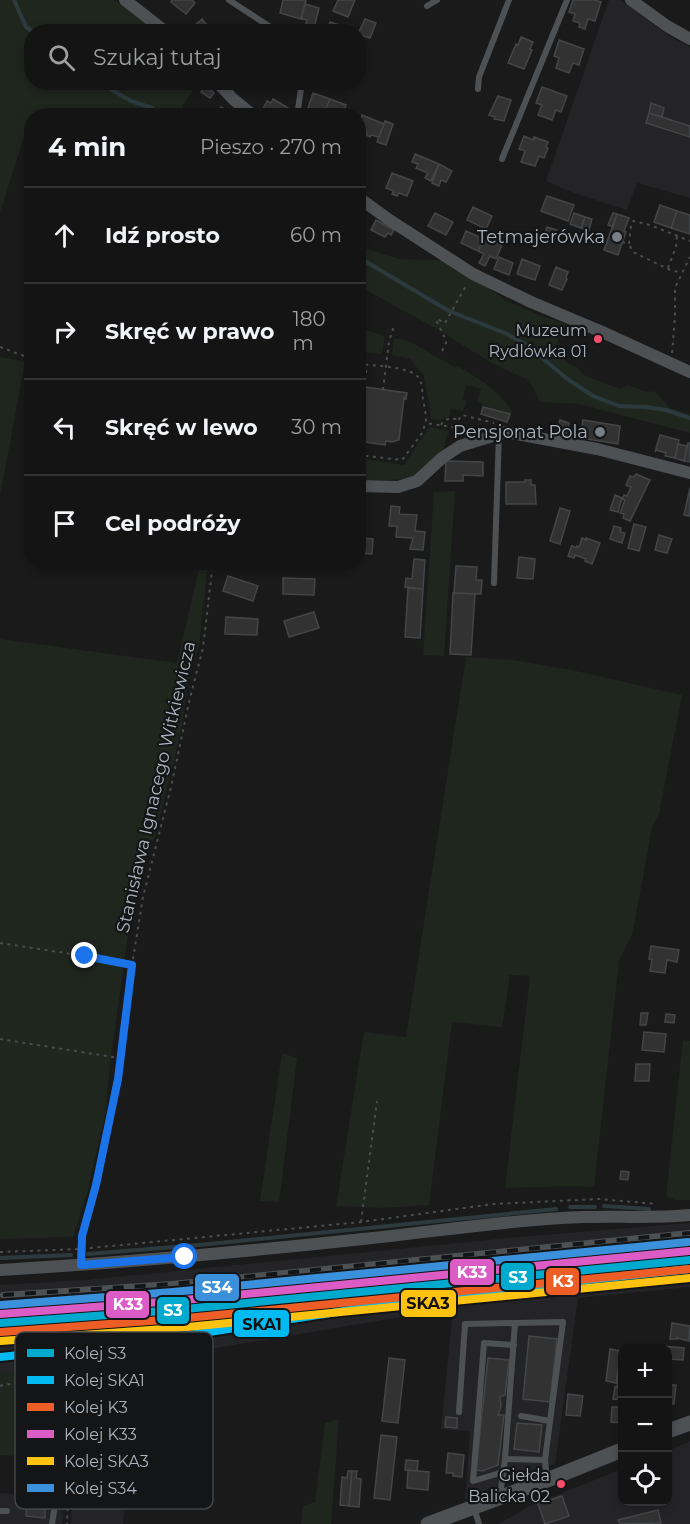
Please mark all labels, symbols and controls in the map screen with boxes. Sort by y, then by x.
search box [24,24,366,90]
icon: search [45,41,78,74]
text: Szukaj tutaj [93,44,221,71]
text: 4 min [48,131,126,163]
text: Pieszo · 270 m [200,135,342,159]
icon: ahead [48,219,81,252]
text: Idź prosto [105,222,220,249]
text: 60 m [290,223,342,247]
place label: Tetmajerówka [477,226,605,248]
marker: Tetmajerówka [610,230,624,244]
text: 180 m [292,307,326,355]
icon: right [48,315,81,348]
text: Skręć w prawo [105,318,274,345]
place label: Muzeum Rydlówka 01 [489,321,587,361]
marker: Muzeum Rydlówka 01 [592,333,604,345]
icon: left [48,411,81,444]
text: Skręć w lewo [105,414,258,441]
text: 30 m [291,415,342,439]
place label: Pensjonat Pola [453,421,588,443]
marker: Pensjonat Pola [593,425,607,439]
icon: arrive [48,507,81,540]
text: Cel podróży [105,510,241,537]
street label: Stanisława Ignacego Witkiewicza [112,639,200,935]
route end [71,942,97,968]
route start [171,1243,197,1269]
line badge: K33 [449,1258,495,1286]
line badge: S3 [500,1262,535,1291]
text: K33 [457,1263,487,1282]
line badge: K3 [545,1267,580,1296]
text: S3 [508,1268,528,1287]
text: K3 [552,1272,574,1291]
line badge: S34 [194,1273,240,1302]
text: S34 [202,1278,232,1297]
line badge: SKA3 [400,1289,457,1318]
line badge: K33 [105,1290,150,1319]
text: SKA3 [406,1294,450,1313]
text: K33 [113,1295,143,1314]
line badge: S3 [156,1296,190,1325]
text: S3 [163,1301,183,1320]
line badge: SKA1 [233,1309,290,1338]
text: SKA1 [242,1315,282,1334]
legend [15,1332,213,1509]
text: Kolej S3 [64,1344,126,1363]
map controls [618,1344,672,1506]
button: + [618,1344,672,1398]
text: Kolej SKA1 [64,1371,145,1390]
text: Kolej K3 [64,1398,128,1417]
button: − [618,1398,672,1452]
text: Kolej K33 [64,1425,137,1444]
text: Kolej SKA3 [64,1452,149,1471]
button: locate [618,1452,672,1506]
place label: Giełda Balicka 02 [468,1466,550,1506]
marker: Giełda Balicka 02 [555,1478,567,1490]
text: Kolej S34 [64,1479,137,1498]

